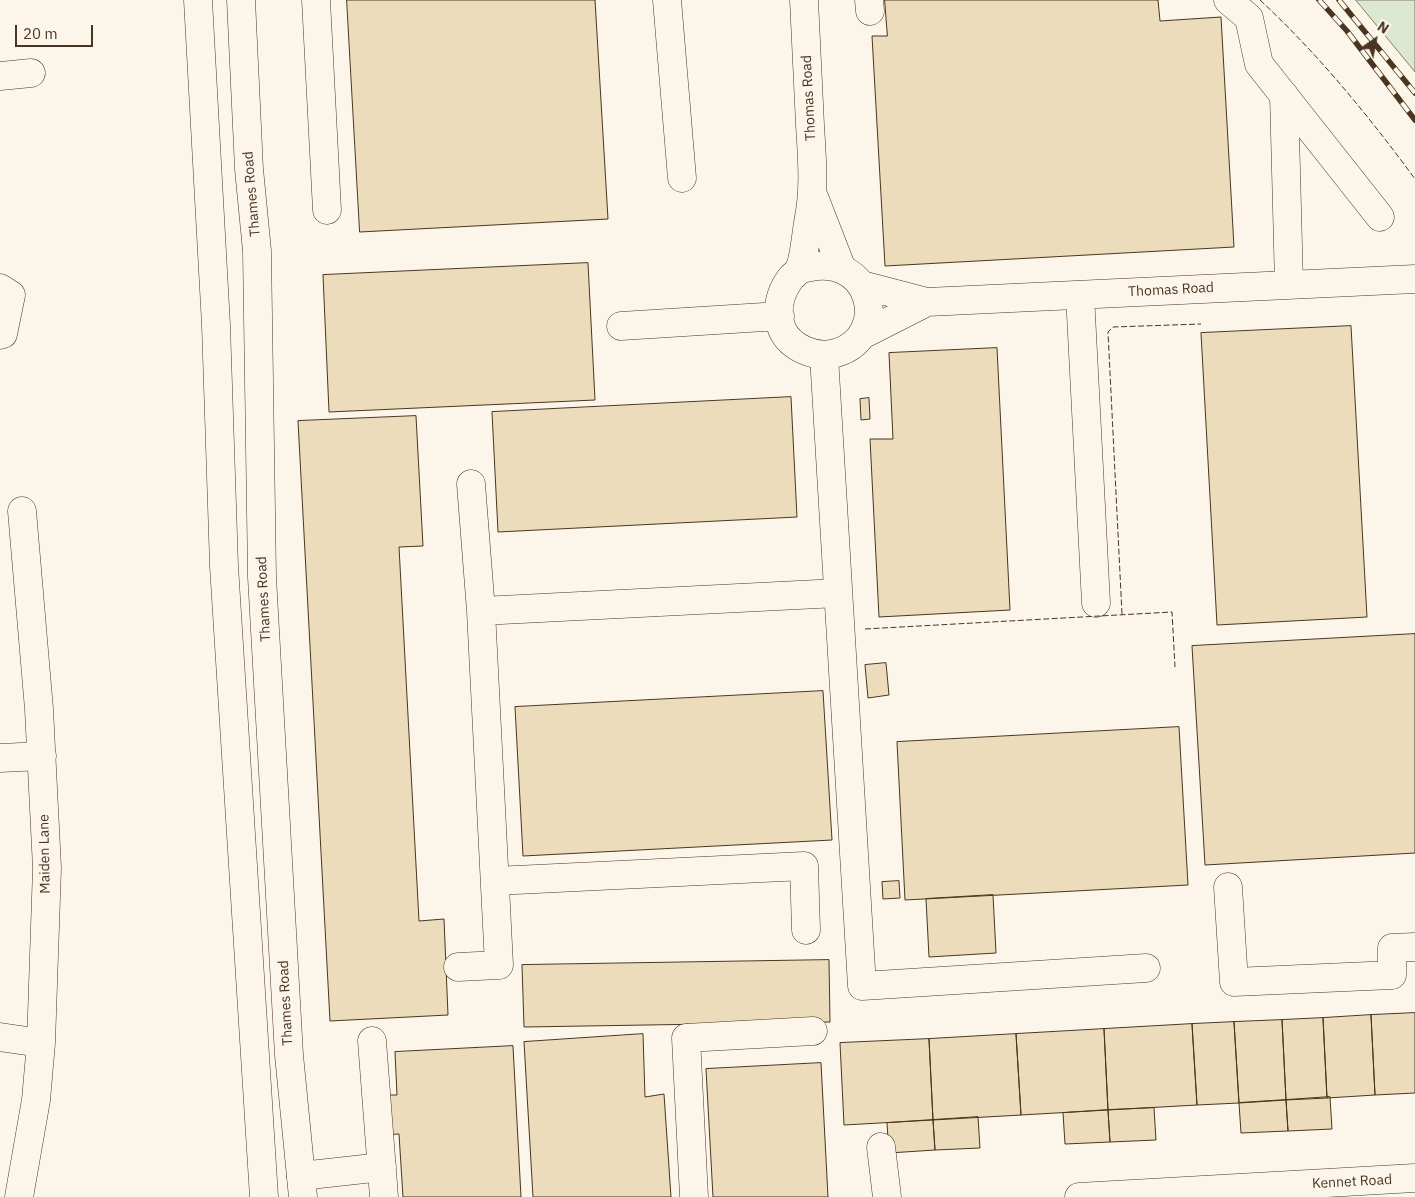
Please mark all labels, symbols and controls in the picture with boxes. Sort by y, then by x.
scale bar [18,15,95,47]
north arrow [1350,15,1400,65]
text: N [1374,17,1392,38]
text: 20 m [23,24,58,43]
street label: Thomas Road [798,55,820,141]
street label: Thames Road [240,151,264,237]
street label: Thomas Road [1128,279,1214,301]
street label: Thames Road [253,556,275,642]
street label: Maiden Lane [36,814,54,894]
street label: Thames Road [275,960,297,1046]
street label: Kennet Road [1312,1172,1392,1192]

